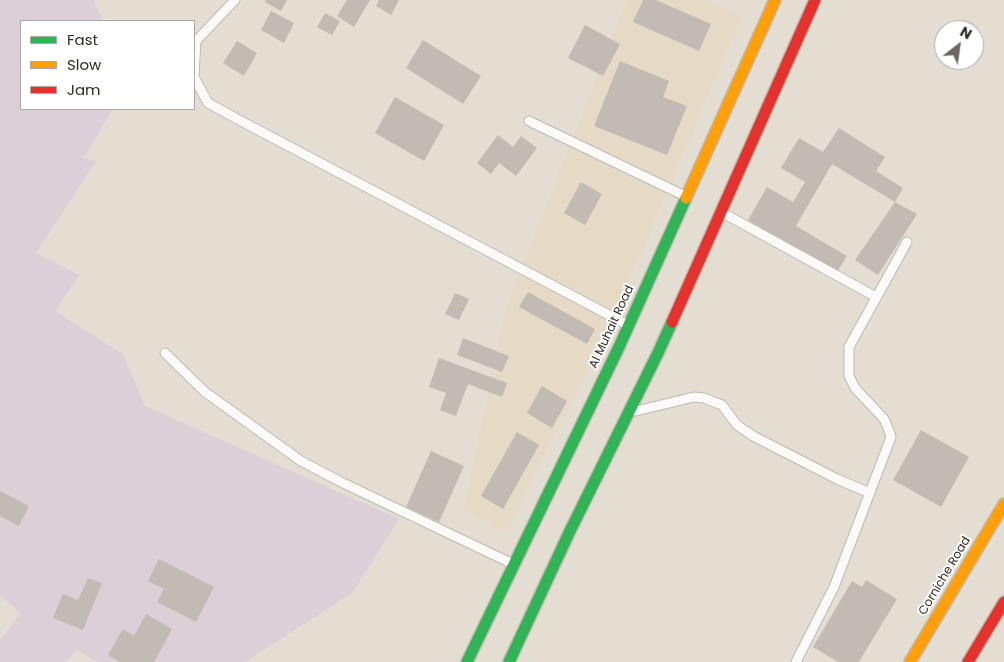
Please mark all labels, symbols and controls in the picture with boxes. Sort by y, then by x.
legend [20,20,195,110]
north arrow [934,20,984,70]
text: N [956,22,976,44]
text: Fast [67,29,98,50]
text: Slow [67,54,101,75]
text: Jam [67,79,101,100]
street label: Al Muhait Road [587,283,637,371]
street label: Corniche Road [916,534,974,618]

